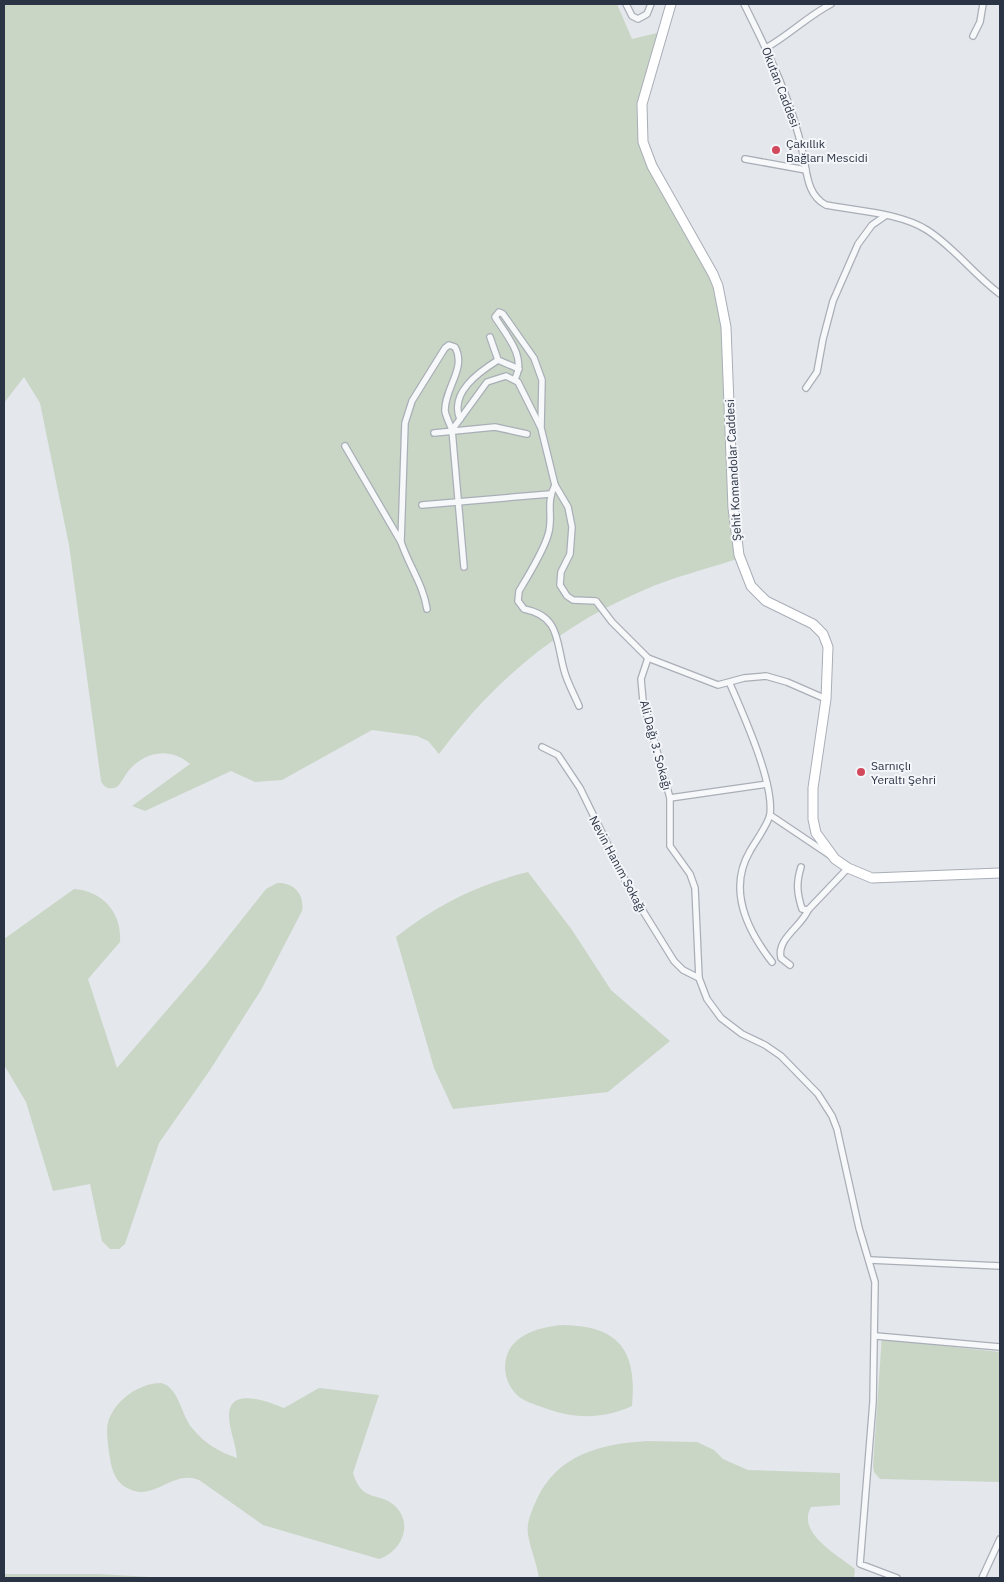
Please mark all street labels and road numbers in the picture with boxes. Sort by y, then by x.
street label: Okutan Caddesi [759,45,803,129]
street label: Şehit Komandolar Caddesi [722,399,744,541]
street label: Ali Dağı 3. Sokağı [637,698,675,792]
street label: Nevin Hanım Sokağı [586,813,650,915]

